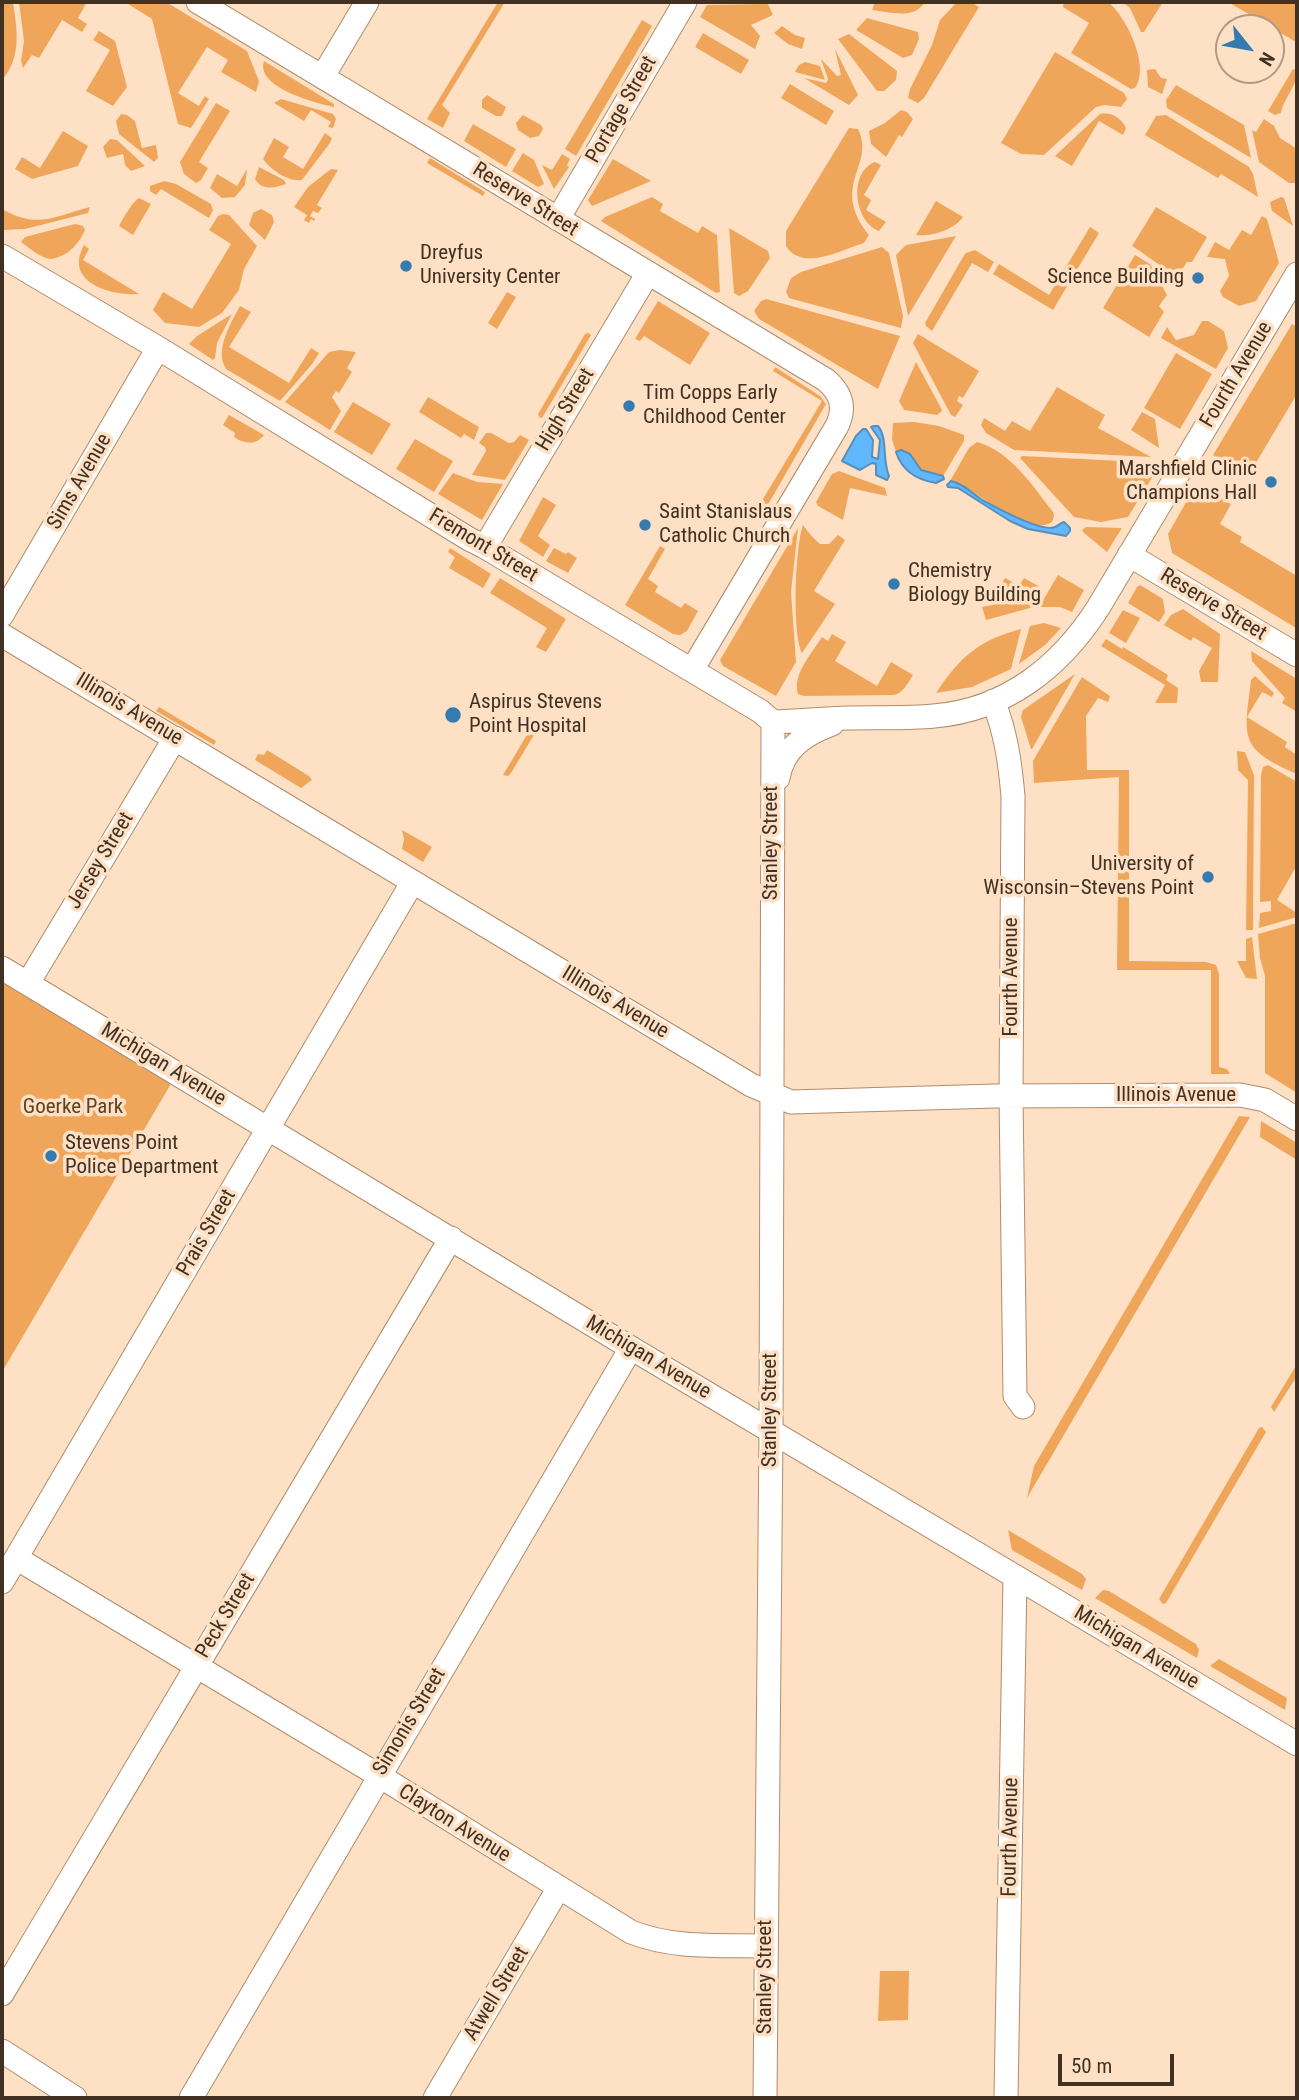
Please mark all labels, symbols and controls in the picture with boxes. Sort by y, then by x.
north arrow [1215,14,1285,84]
text: N [1254,48,1280,70]
street label: Portage Street [581,52,663,168]
street label: Reserve Street [468,158,582,242]
place label: Dreyfus University Center [420,241,560,291]
marker: Dreyfus University Center [398,258,414,274]
place label: Science Building [1047,265,1184,291]
marker: Science Building [1190,270,1206,286]
street label: Fourth Avenue [1196,317,1278,433]
street label: High Street [531,364,601,456]
place label: Tim Copps Early Childhood Center [643,381,786,431]
marker: Tim Copps Early Childhood Center [621,398,637,414]
street label: Sims Avenue [42,430,118,534]
place label: Marshfield Clinic Champions Hall [1119,457,1257,507]
marker: Marshfield Clinic Champions Hall [1263,474,1279,490]
place label: Saint Stanislaus Catholic Church [659,500,792,550]
street label: Fremont Street [424,504,542,588]
marker: Saint Stanislaus Catholic Church [637,517,653,533]
place label: Chemistry Biology Building [908,559,1041,609]
street label: Reserve Street [1155,563,1271,647]
marker: Chemistry Biology Building [886,576,902,592]
street label: Illinois Avenue [71,668,187,752]
place label: Aspirus Stevens Point Hospital [469,690,602,740]
marker: Aspirus Stevens Point Hospital [443,705,463,725]
street label: Stanley Street [759,786,785,900]
street label: Jersey Street [62,808,140,914]
place label: University of Wisconsin–Stevens Point [983,852,1194,902]
marker: University of Wisconsin–Stevens Point [1200,869,1216,885]
street label: Fourth Avenue [999,917,1025,1037]
street label: Illinois Avenue [557,961,673,1045]
street label: Michigan Avenue [96,1018,230,1112]
street label: Illinois Avenue [1116,1083,1236,1109]
park label: Goerke Park [23,1095,123,1121]
place label: Stevens Point Police Department [65,1131,218,1181]
marker: Stevens Point Police Department [43,1148,59,1164]
street label: Prais Street [172,1185,242,1281]
street label: Michigan Avenue [581,1311,715,1405]
street label: Stanley Street [758,1353,784,1467]
street label: Peck Street [191,1569,261,1663]
street label: Michigan Avenue [1069,1601,1203,1695]
street label: Simonis Street [368,1664,452,1780]
street label: Fourth Avenue [997,1777,1025,1897]
street label: Clayton Avenue [393,1780,515,1868]
street label: Stanley Street [753,1920,779,2034]
street label: Atwell Street [459,1942,535,2046]
scale bar [1061,2040,1176,2084]
text: 50 m [1071,2054,1112,2078]

